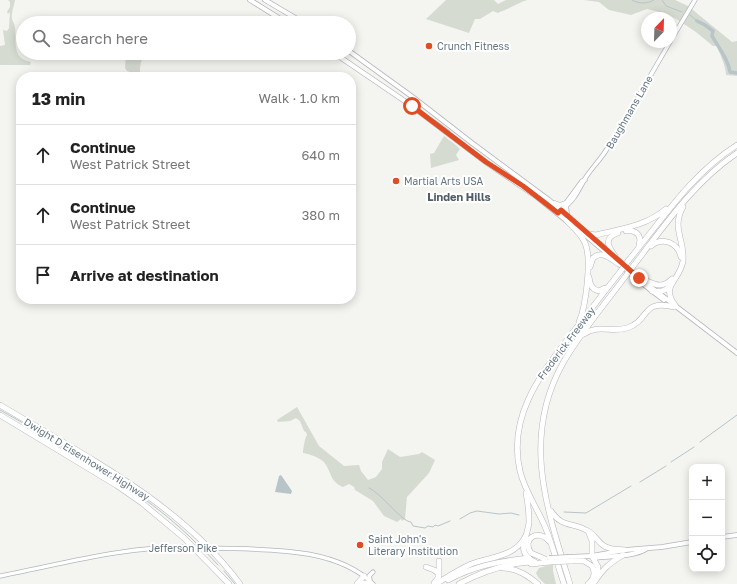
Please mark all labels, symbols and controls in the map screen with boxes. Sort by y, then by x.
north arrow [641,12,677,48]
search box [16,16,356,60]
icon: search [30,27,52,49]
text: Search here [62,29,148,47]
place label: Crunch Fitness [437,40,509,52]
marker: Crunch Fitness [424,41,434,51]
street label: Baughmans Lane [603,73,655,151]
text: 13 min [32,88,85,109]
text: Walk · 1.0 km [258,90,340,106]
route start [403,97,421,115]
text: Continue [70,138,136,156]
icon: ahead [32,144,54,166]
text: 640 m [301,147,340,163]
text: West Patrick Street [70,156,190,172]
place label: Martial Arts USA [404,175,484,187]
marker: Martial Arts USA [391,176,401,186]
district label: Linden Hills [427,190,491,203]
text: Continue [70,198,136,216]
icon: ahead [32,204,54,226]
text: 380 m [302,207,340,223]
text: West Patrick Street [70,216,190,232]
icon: arrive [32,264,54,286]
text: Arrive at destination [70,266,219,284]
route end [630,269,648,287]
street label: Frederick Freeway [535,304,597,382]
street label: Dwight D Eisenhower Highway [22,415,152,503]
map controls [689,464,725,572]
button: + [689,464,725,500]
button: − [689,500,725,536]
place label: Saint John's Literary Institution [368,533,458,557]
button: locate [689,536,725,572]
marker: Saint John's Literary Institution [355,540,365,550]
street label: Jefferson Pike [149,542,218,554]

